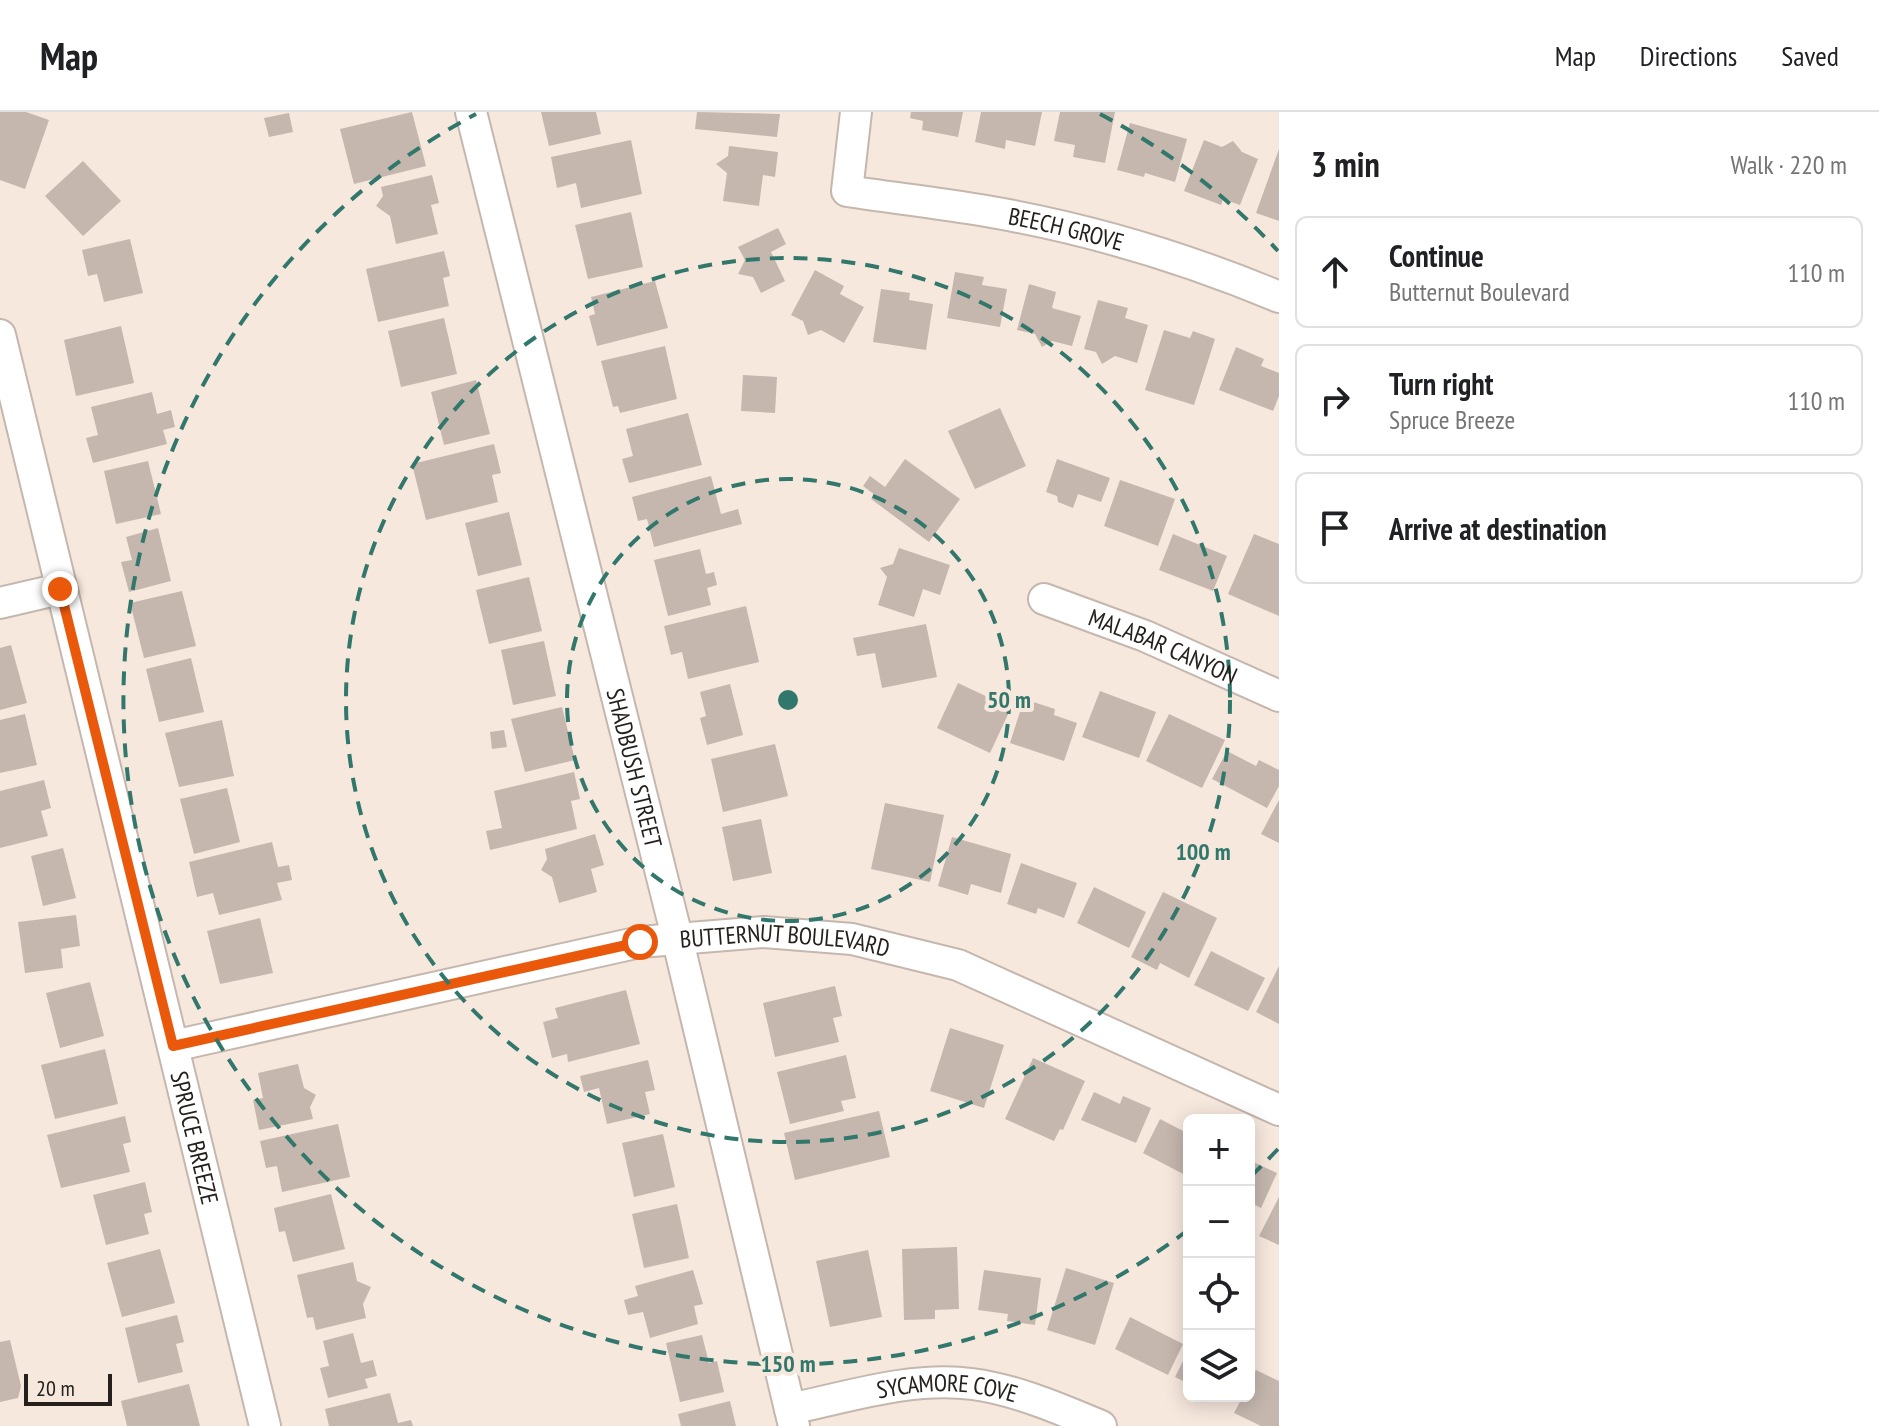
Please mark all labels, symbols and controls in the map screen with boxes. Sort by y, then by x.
text: Map [40,31,98,80]
text: Map [1555,37,1596,74]
text: Directions [1640,37,1737,74]
text: Saved [1781,37,1839,74]
text: 3 min [1311,142,1380,186]
text: Walk · 220 m [1730,148,1847,181]
street label: BEECH GROVE [1006,200,1127,257]
text: Continue [1389,236,1484,275]
icon: ahead [1313,250,1357,294]
text: 110 m [1787,256,1845,289]
text: Butternut Boulevard [1389,275,1570,308]
text: Turn right [1389,364,1493,403]
icon: right [1313,378,1357,422]
text: 110 m [1787,384,1845,417]
text: Spruce Breeze [1389,403,1515,436]
icon: arrive [1313,506,1357,550]
text: Arrive at destination [1389,509,1607,548]
route end [42,571,78,607]
street label: MALABAR CANYON [1085,601,1242,691]
text: 50 m [987,684,1031,715]
street label: SHADBUSH STREET [600,685,670,851]
centre of rings [774,686,802,714]
text: 100 m [1175,836,1231,867]
street label: BUTTERNUT BOULEVARD [679,916,893,963]
route start [622,924,658,960]
street label: SPRUCE BREEZE [164,1068,226,1207]
map controls [1183,1114,1255,1402]
button: + [1183,1114,1255,1186]
button: − [1183,1186,1255,1258]
button: locate [1183,1258,1255,1330]
button: layers [1183,1330,1255,1402]
text: 150 m [760,1348,816,1379]
street label: SYCAMORE COVE [874,1367,1021,1409]
scale bar [24,1370,112,1406]
text: 20 m [36,1374,75,1402]

